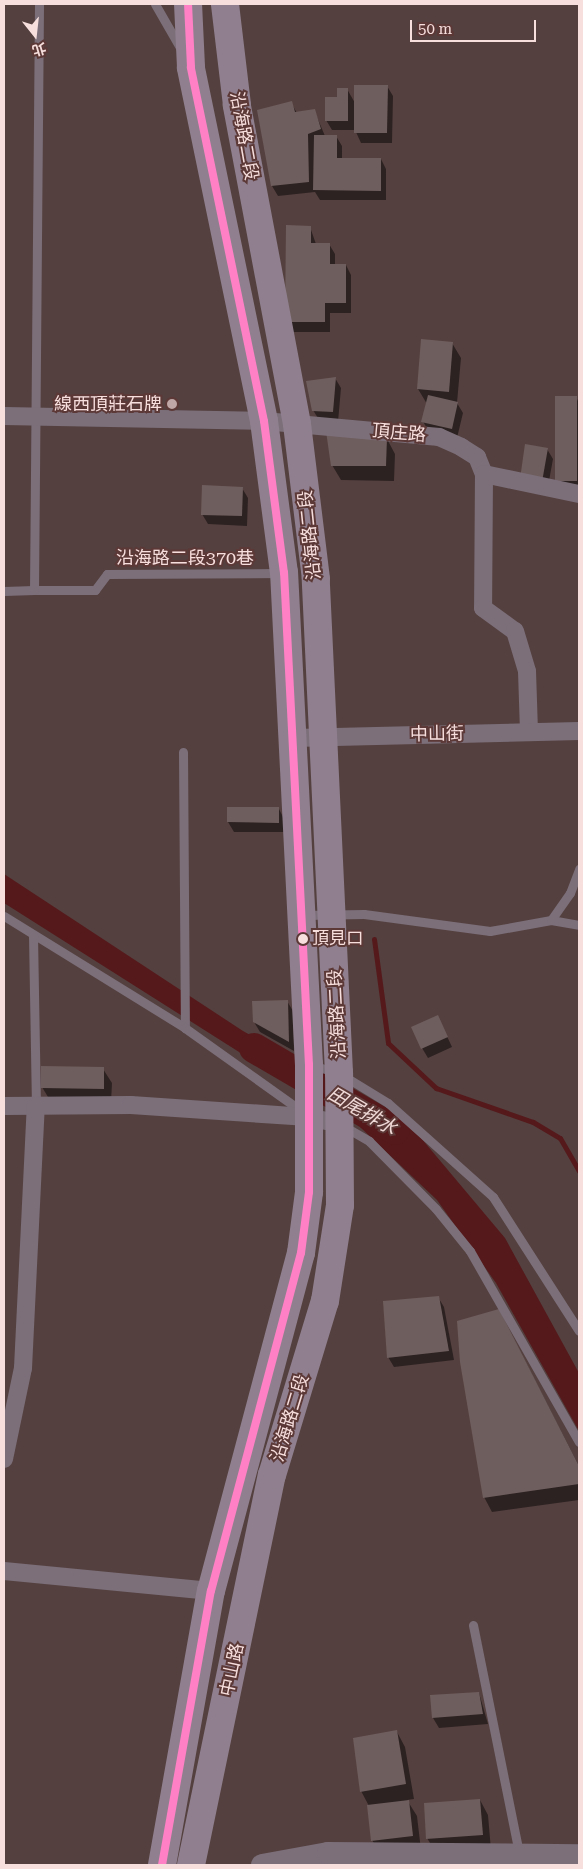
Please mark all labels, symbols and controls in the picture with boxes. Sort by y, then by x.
north arrow [10,10,60,60]
scale bar [413,10,539,42]
text: 50 m [418,20,452,38]
text: 北 [30,40,48,59]
street label: 沿海路二段 [226,90,262,182]
place label: 線西頂莊石牌 [54,393,162,415]
marker: 線西頂莊石牌 [166,398,178,410]
street label: 頂庄路 [371,420,427,446]
street label: 沿海路二段 [295,489,325,581]
street label: 沿海路二段370巷 [116,547,254,569]
street label: 中山街 [410,723,464,745]
place label: 頂見口 [312,929,363,949]
marker: 頂見口 [298,934,308,944]
street label: 沿海路二段 [324,968,350,1060]
water label: 田尾排水 [323,1082,401,1140]
street label: 沿海路二段 [267,1372,313,1464]
street label: 中山路 [216,1641,248,1699]

